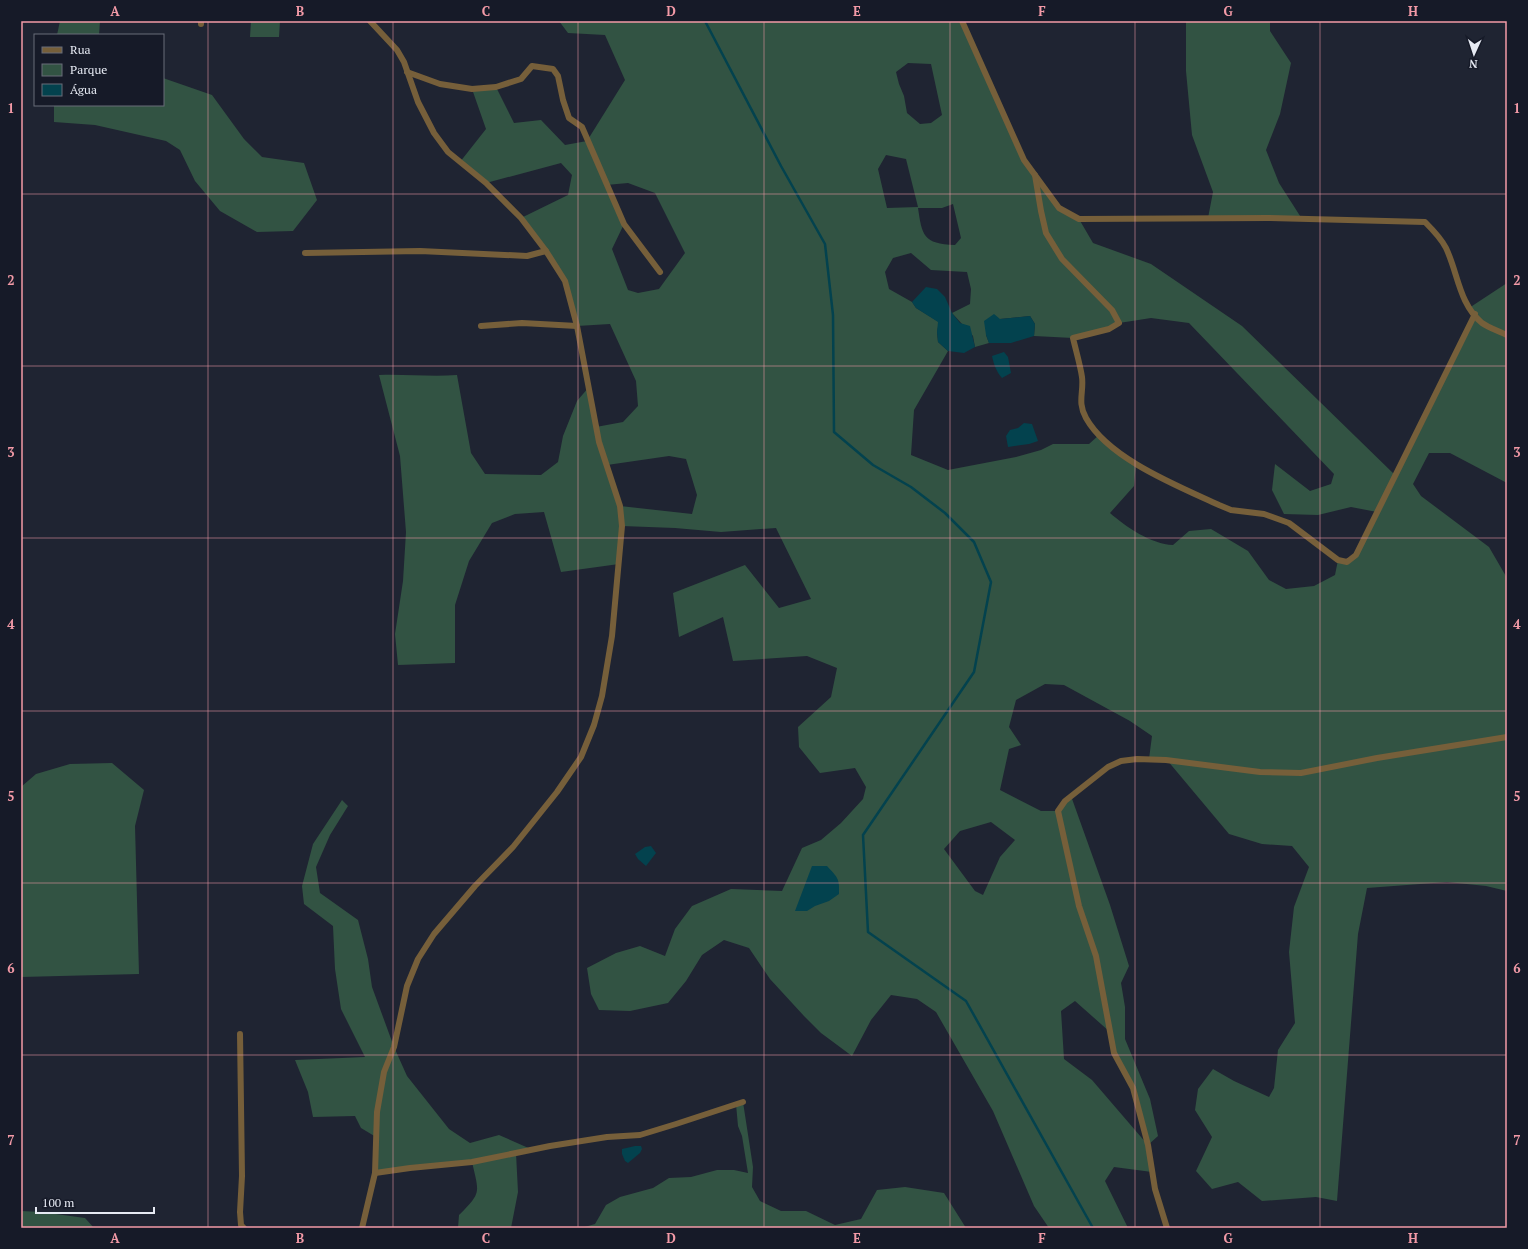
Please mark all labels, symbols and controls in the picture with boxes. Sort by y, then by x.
text: A [110,2,120,20]
text: B [296,2,304,20]
text: C [482,2,490,20]
text: D [666,2,676,20]
text: E [853,2,861,20]
text: F [1038,2,1046,20]
text: G [1223,2,1233,20]
text: H [1408,2,1418,20]
legend [34,34,164,106]
north arrow [1454,34,1494,74]
text: Rua [70,42,91,57]
text: N [1468,57,1478,71]
text: Parque [70,62,107,77]
text: Água [70,82,97,97]
text: 1 [7,99,15,117]
text: 1 [1513,99,1521,117]
text: 2 [7,271,15,289]
text: 2 [1513,271,1521,289]
text: 3 [7,443,15,461]
text: 3 [1513,443,1521,461]
text: 4 [7,615,15,633]
text: 4 [1513,615,1521,633]
text: 5 [7,787,15,805]
text: 5 [1513,787,1521,805]
text: 6 [7,959,15,977]
text: 6 [1513,959,1521,977]
text: 7 [7,1131,15,1149]
text: 7 [1513,1131,1521,1149]
scale bar [36,1189,154,1215]
text: 100 m [42,1195,75,1210]
text: A [110,1229,120,1247]
text: B [296,1229,304,1247]
text: C [482,1229,490,1247]
text: D [666,1229,676,1247]
text: E [853,1229,861,1247]
text: F [1038,1229,1046,1247]
text: G [1223,1229,1233,1247]
text: H [1408,1229,1418,1247]

